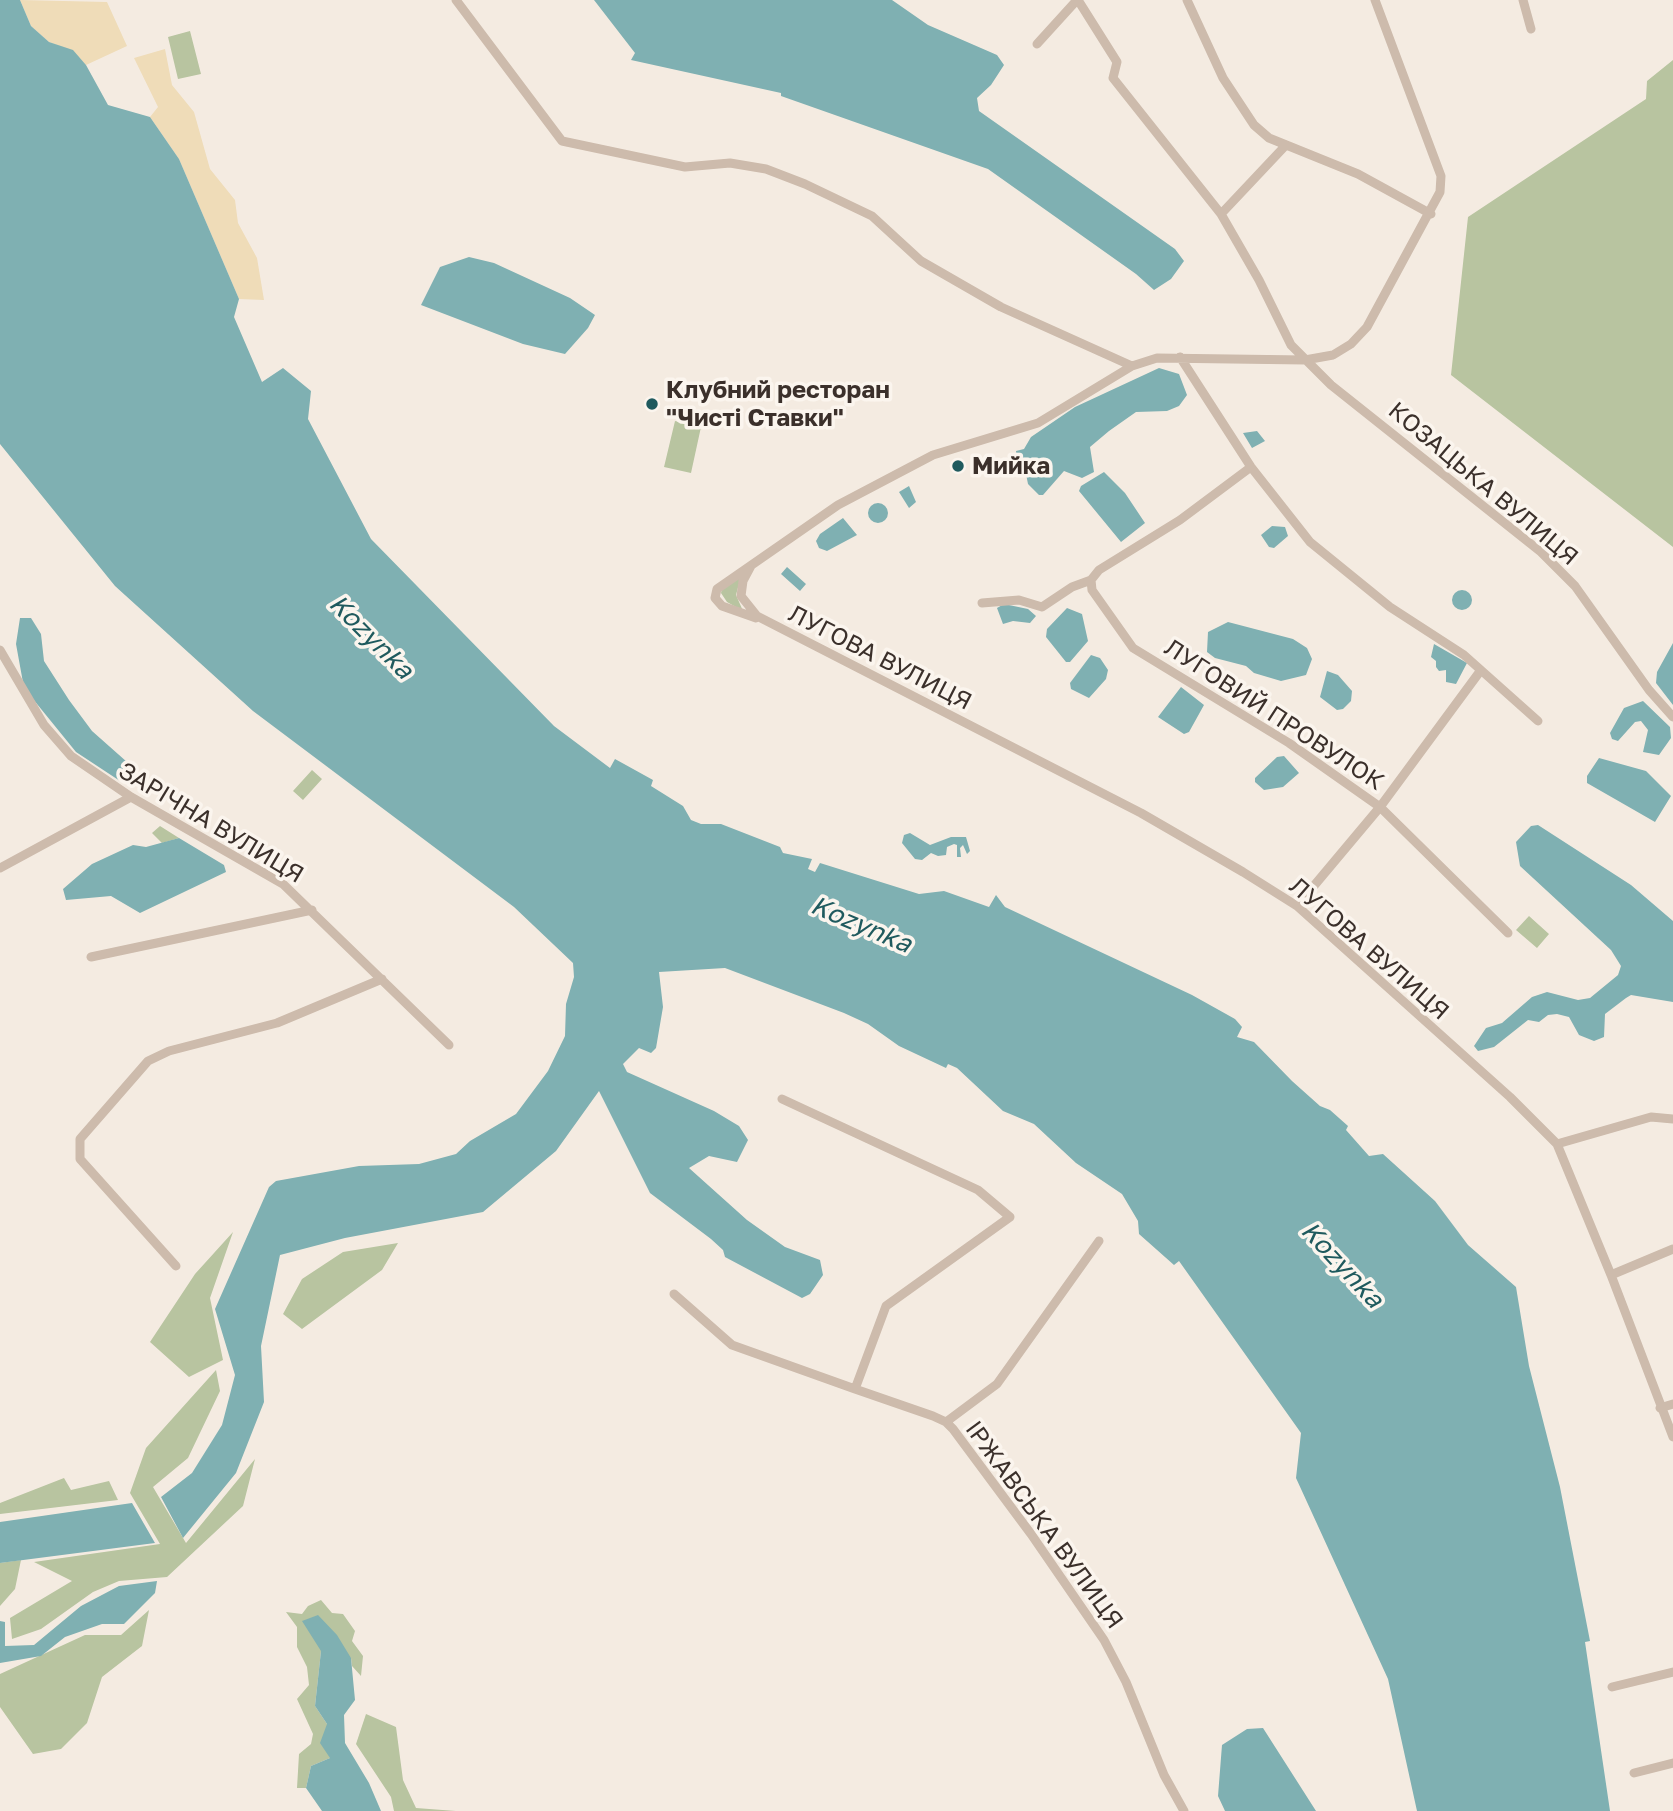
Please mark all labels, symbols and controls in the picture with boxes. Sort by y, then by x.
place label: Клубний ресторан "Чисті Ставки" [666,376,890,432]
marker: Клубний ресторан "Чисті Ставки" [644,396,660,412]
street label: КОЗАЦЬКА ВУЛИЦЯ [1382,396,1584,572]
place label: Мийка [972,452,1050,480]
marker: Мийка [950,458,966,474]
water label: Kozynka [322,588,420,686]
street label: ЛУГОВА ВУЛИЦЯ [784,599,976,717]
street label: ЛУГОВИЙ ПРОВУЛОК [1159,633,1389,797]
street label: ЗАРІЧНА ВУЛИЦЯ [113,756,309,890]
street label: ЛУГОВА ВУЛИЦЯ [1283,872,1455,1026]
water label: Kozynka [806,890,916,960]
water label: Kozynka [1294,1216,1390,1314]
street label: ІРЖАВСЬКА ВУЛИЦЯ [959,1415,1129,1635]

